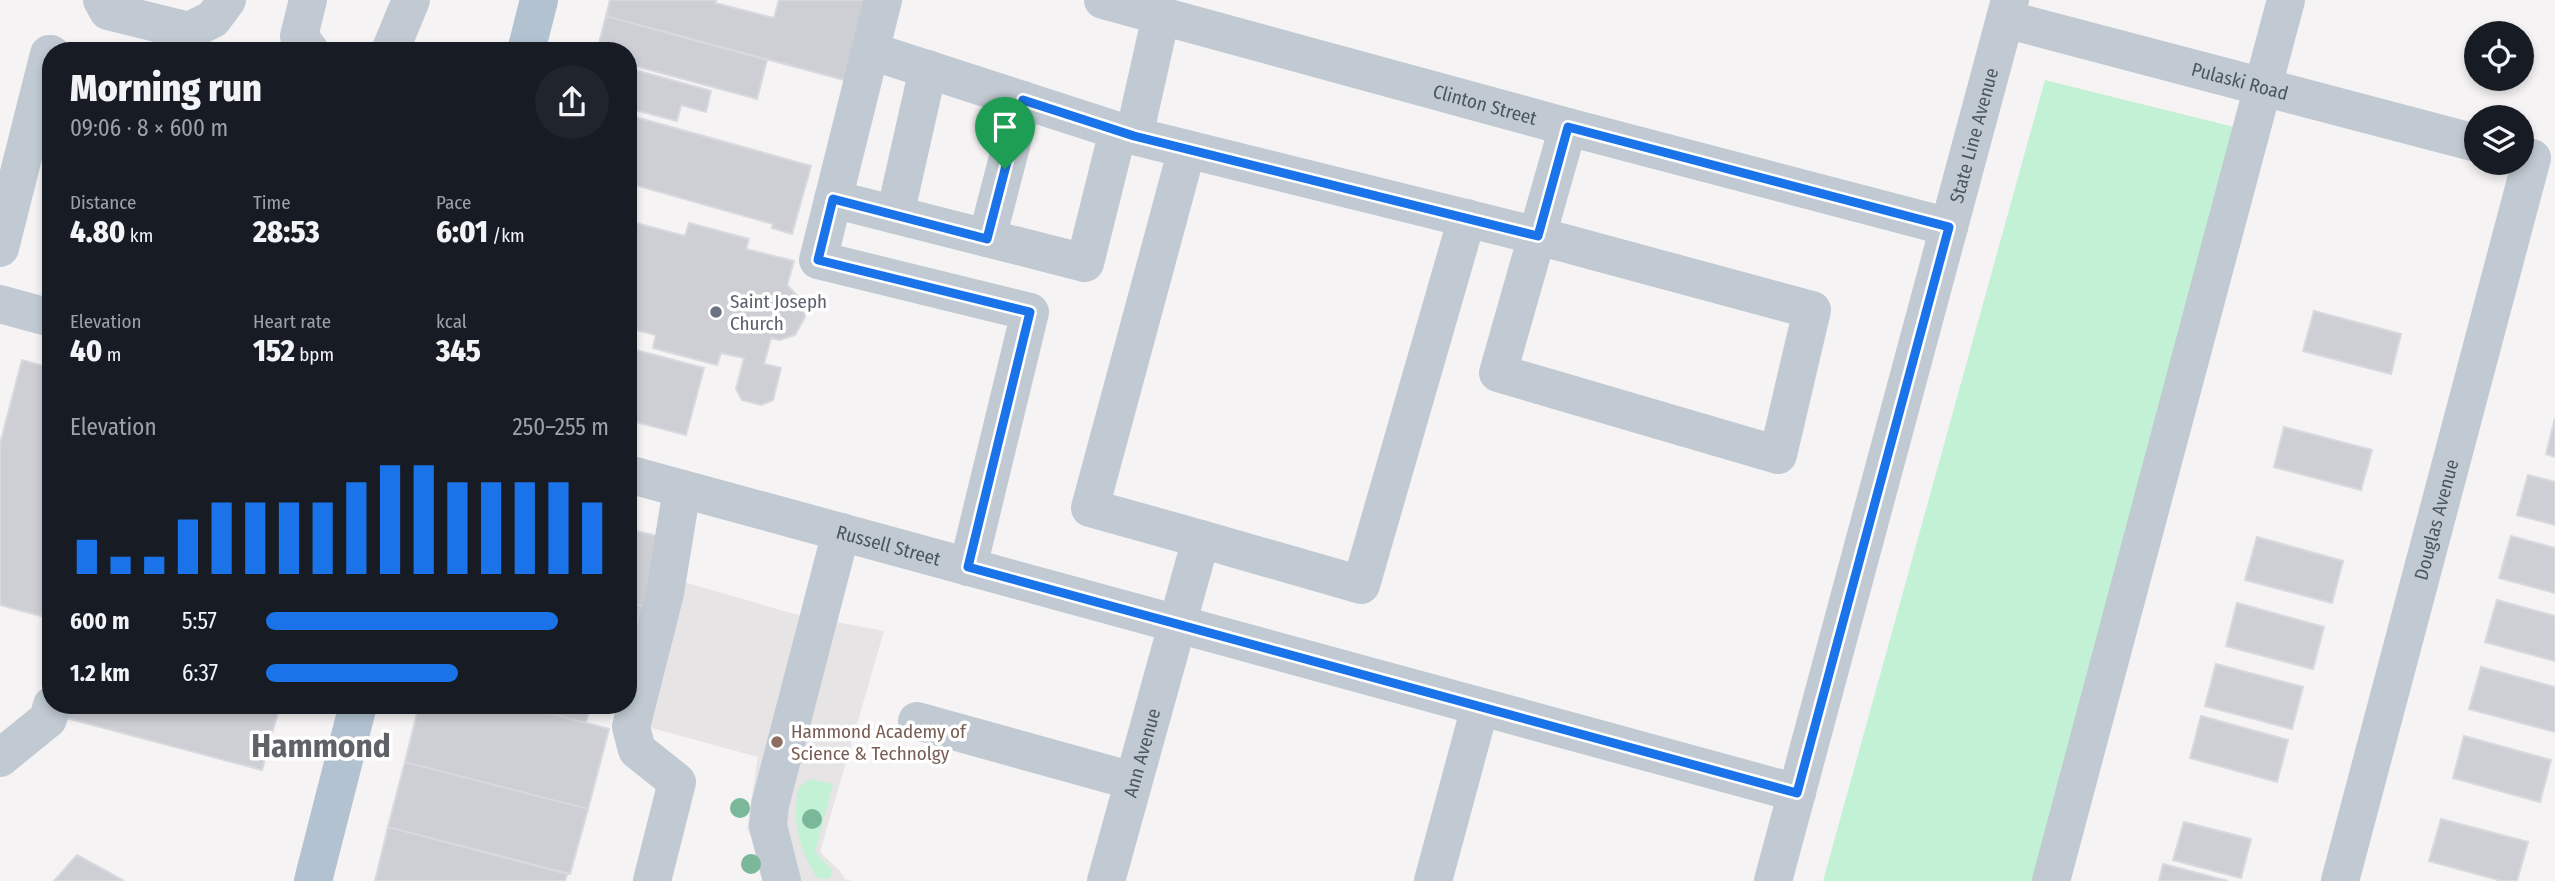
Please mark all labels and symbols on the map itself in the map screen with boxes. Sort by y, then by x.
street label: Pulaski Road [2189,57,2291,105]
street label: State Line Avenue [1944,65,2003,206]
street label: Clinton Street [1431,79,1540,130]
pin [975,97,1035,169]
place label: Saint Joseph Church [730,290,827,335]
marker: Saint Joseph Church [708,304,724,320]
street label: Douglas Avenue [2409,457,2463,582]
street label: Russell Street [834,520,944,570]
street label: Ann Avenue [1118,706,1165,800]
place label: Hammond Academy of Science & Technolgy [791,720,967,765]
district label: Hammond [251,726,391,766]
marker: Hammond Academy of Science & Technolgy [769,734,785,750]

